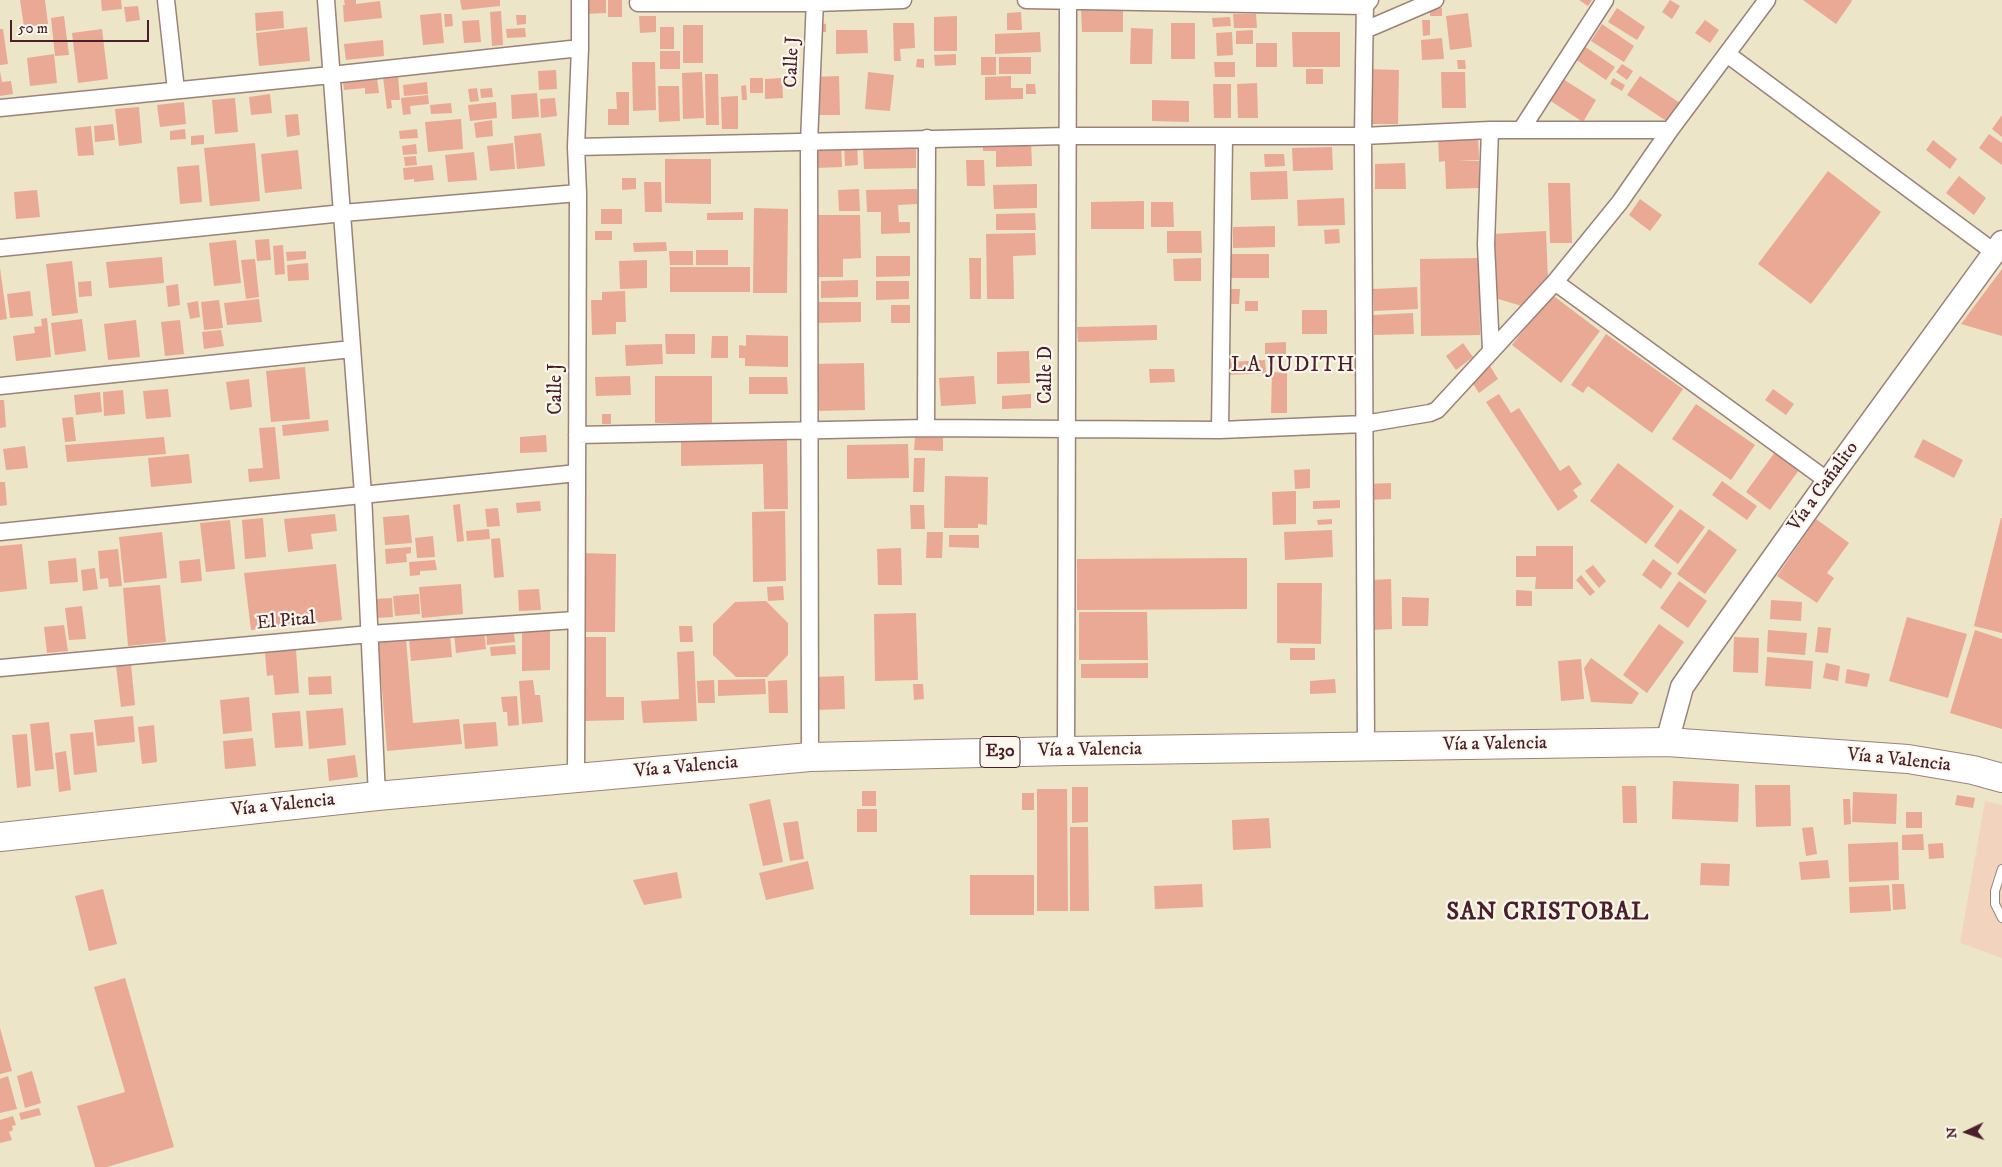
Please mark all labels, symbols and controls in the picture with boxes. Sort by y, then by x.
scale bar [12,10,151,42]
text: 50 m [18,19,48,38]
street label: Calle J [781,36,805,88]
street label: Calle D [1036,346,1058,404]
district label: LA JUDITH [1230,354,1356,380]
street label: Calle J [546,363,568,415]
street label: Vía a Cañalito [1784,438,1864,536]
street label: El Pital [256,608,316,636]
street label: Vía a Valencia [1443,733,1547,757]
road number: E30 [980,736,1020,768]
street label: Vía a Valencia [1038,739,1142,763]
street label: Vía a Valencia [1846,744,1952,778]
street label: Vía a Valencia [633,752,739,784]
street label: Vía a Valencia [230,789,336,823]
district label: SAN CRISTOBAL [1445,900,1651,928]
north arrow [1942,1107,1992,1157]
text: N [1943,1127,1961,1139]

